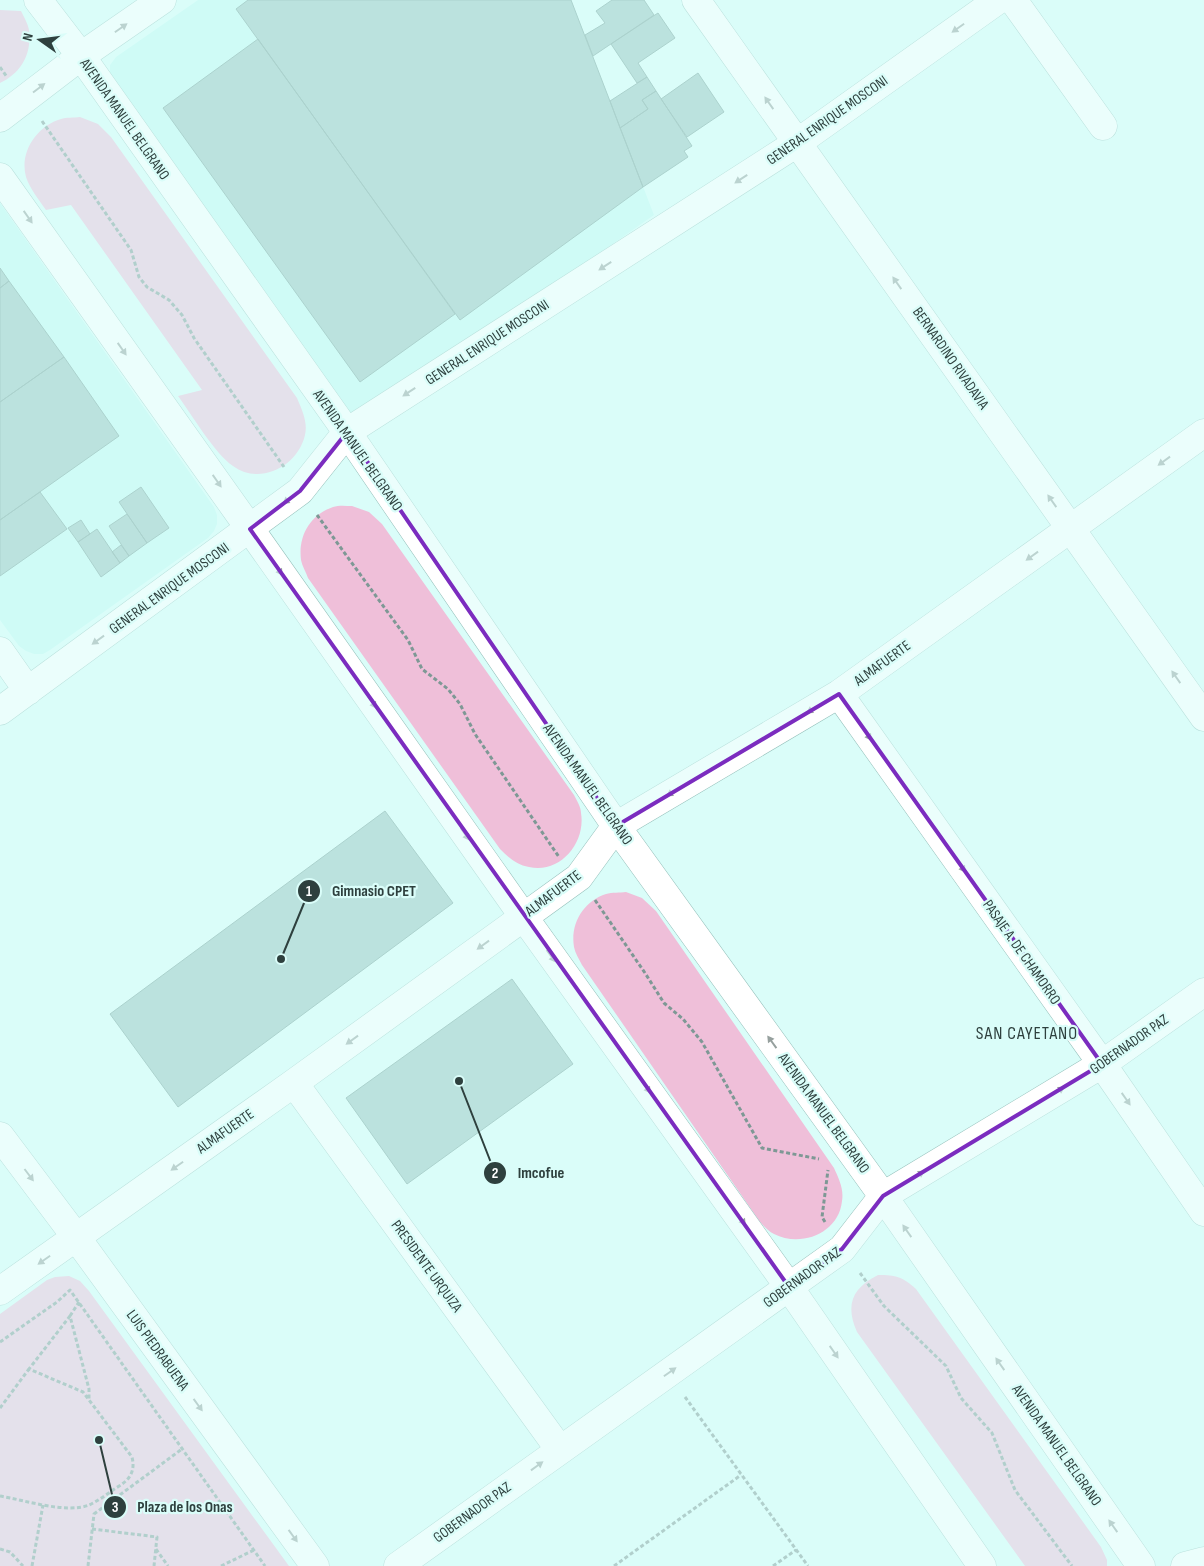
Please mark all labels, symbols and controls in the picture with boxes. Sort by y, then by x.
north arrow [15,15,65,65]
one-way arrow [114,23,128,33]
one-way arrow [951,23,965,33]
text: N [19,31,37,43]
street label: AVENIDA MANUEL BELGRANO [75,54,174,184]
street label: GENERAL ENRIQUE MOSCONI [763,71,892,169]
one-way arrow [32,83,46,93]
one-way arrow [764,96,774,110]
one-way arrow [735,174,748,183]
one-way arrow [23,210,33,223]
one-way arrow [598,262,611,271]
one-way arrow [892,276,902,290]
street label: GENERAL ENRIQUE MOSCONI [422,295,553,390]
street label: BERNARDINO RIVADAVIA [908,303,993,414]
one-way arrow [117,342,128,355]
street label: AVENIDA MANUEL BELGRANO [308,385,407,515]
one-way arrow [403,388,416,397]
one-way arrow [1157,456,1171,466]
one-way arrow [212,475,222,488]
one-way arrow [283,494,296,504]
one-way arrow [1047,494,1057,508]
street label: GENERAL ENRIQUE MOSCONI [106,538,233,638]
one-way arrow [1025,551,1039,561]
one-way arrow [273,562,283,575]
one-way arrow [91,635,105,645]
street label: ALMAFUERTE [849,636,914,691]
one-way arrow [1171,670,1181,684]
one-way arrow [367,695,377,708]
one-way arrow [807,705,820,714]
street label: AVENIDA MANUEL BELGRANO [538,719,637,849]
one-way arrow [862,727,872,741]
one-way arrow [666,788,681,796]
one-way arrow [460,828,470,841]
one-way arrow [956,859,966,873]
street label: ALMAFUERTE [521,866,585,921]
callout: Gimnasio CPET [297,875,426,906]
text: 1 [306,882,312,901]
text: Gimnasio CPET [332,882,416,901]
street label: PASAJE A. DE CHAMORRO [978,896,1065,1008]
one-way arrow [476,940,490,950]
one-way arrow [546,949,556,962]
street label: GOBERNADOR PAZ [1086,1010,1172,1078]
district label: SAN CAYETANO [976,1023,1078,1044]
one-way arrow [346,1035,359,1046]
one-way arrow [767,1035,777,1049]
street label: AVENIDA MANUEL BELGRANO [773,1049,874,1177]
one-way arrow [641,1081,651,1094]
one-way arrow [1051,1087,1064,1096]
one-way arrow [1121,1092,1131,1106]
street label: ALMAFUERTE [192,1105,258,1159]
callout: Imcofue [483,1157,574,1188]
one-way arrow [170,1161,184,1171]
text: 2 [492,1164,498,1183]
text: Imcofue [518,1164,564,1183]
one-way arrow [24,1168,35,1181]
one-way arrow [912,1170,925,1179]
one-way arrow [736,1212,746,1226]
street label: PRESIDENTE URQUIZA [387,1216,467,1317]
one-way arrow [902,1224,912,1238]
street label: GOBERNADOR PAZ [760,1243,845,1312]
one-way arrow [38,1255,51,1265]
street label: LUIS PIEDRABUENA [122,1306,194,1395]
one-way arrow [829,1345,839,1359]
one-way arrow [995,1357,1005,1371]
one-way arrow [663,1367,677,1377]
street label: AVENIDA MANUEL BELGRANO [1007,1380,1106,1510]
one-way arrow [193,1398,203,1412]
one-way arrow [530,1461,544,1471]
street label: GOBERNADOR PAZ [430,1478,515,1547]
callout: Plaza de los Onas [102,1491,243,1522]
text: 3 [112,1498,119,1517]
text: Plaza de los Onas [137,1498,233,1517]
one-way arrow [1108,1519,1118,1533]
one-way arrow [288,1530,298,1543]

